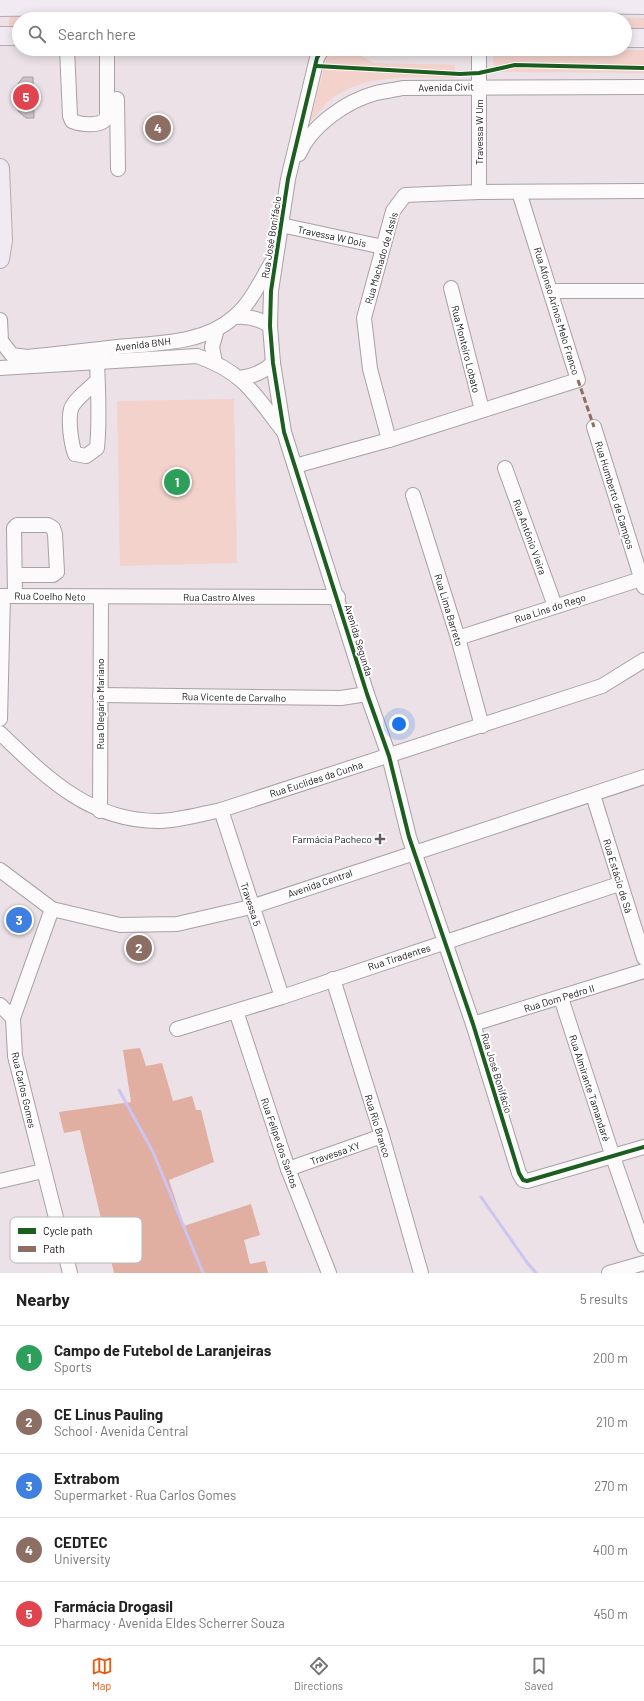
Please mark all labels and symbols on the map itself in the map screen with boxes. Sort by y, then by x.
street label: Avenida Civit [418,81,474,93]
pin: 5 [13,82,39,112]
street label: Travessa W Um [473,99,485,165]
pin: 4 [145,113,171,143]
street label: Rua José Bonifácio [259,195,283,279]
street label: Rua Machado de Assis [362,210,400,305]
street label: Travessa W Dois [297,223,368,249]
street label: Rua Afonso Arinos Melo Franco [532,246,582,376]
street label: Rua Monteiro Lobato [449,304,483,394]
street label: Avenida BNH [115,335,171,353]
street label: Rua Humberto de Campos [593,440,637,551]
pin: 1 [164,467,190,497]
street label: Rua Antônio Vieira [511,498,549,576]
street label: Rua Lima Barreto [432,572,466,648]
street label: Rua Coelho Neto [14,589,86,603]
street label: Rua Castro Alves [183,591,255,603]
street label: Rua Lins do Rego [513,591,587,625]
street label: Avenida Segunda [342,603,376,677]
street label: Rua Olegário Mariano [94,659,106,749]
street label: Rua Vicente de Carvalho [182,690,286,704]
your location [389,714,409,734]
street label: Rua Euclides da Cunha [268,758,364,800]
place label: Farmácia Pacheco [292,833,372,845]
marker: Farmácia Pacheco [375,834,385,844]
street label: Rua Estácio de Sá [601,837,635,915]
street label: Avenida Central [286,866,354,900]
street label: Travessa 5 [238,881,264,927]
pin: 3 [6,905,32,935]
pin: 2 [126,933,152,963]
street label: Rua Tiradentes [366,941,432,973]
street label: Rua Dom Pedro II [522,982,596,1014]
street label: Rua José Bonifácio [479,1031,515,1115]
street label: Rua Almirante Tamandaré [567,1033,613,1143]
street label: Rua Carlos Gomes [9,1051,39,1129]
street label: Rua Rio Branco [363,1093,393,1159]
street label: Rua Felipe dos Santos [259,1096,301,1190]
street label: Travessa XY [309,1139,362,1167]
legend [10,1217,142,1263]
text: Cycle path [43,1224,93,1237]
text: Path [43,1242,65,1255]

